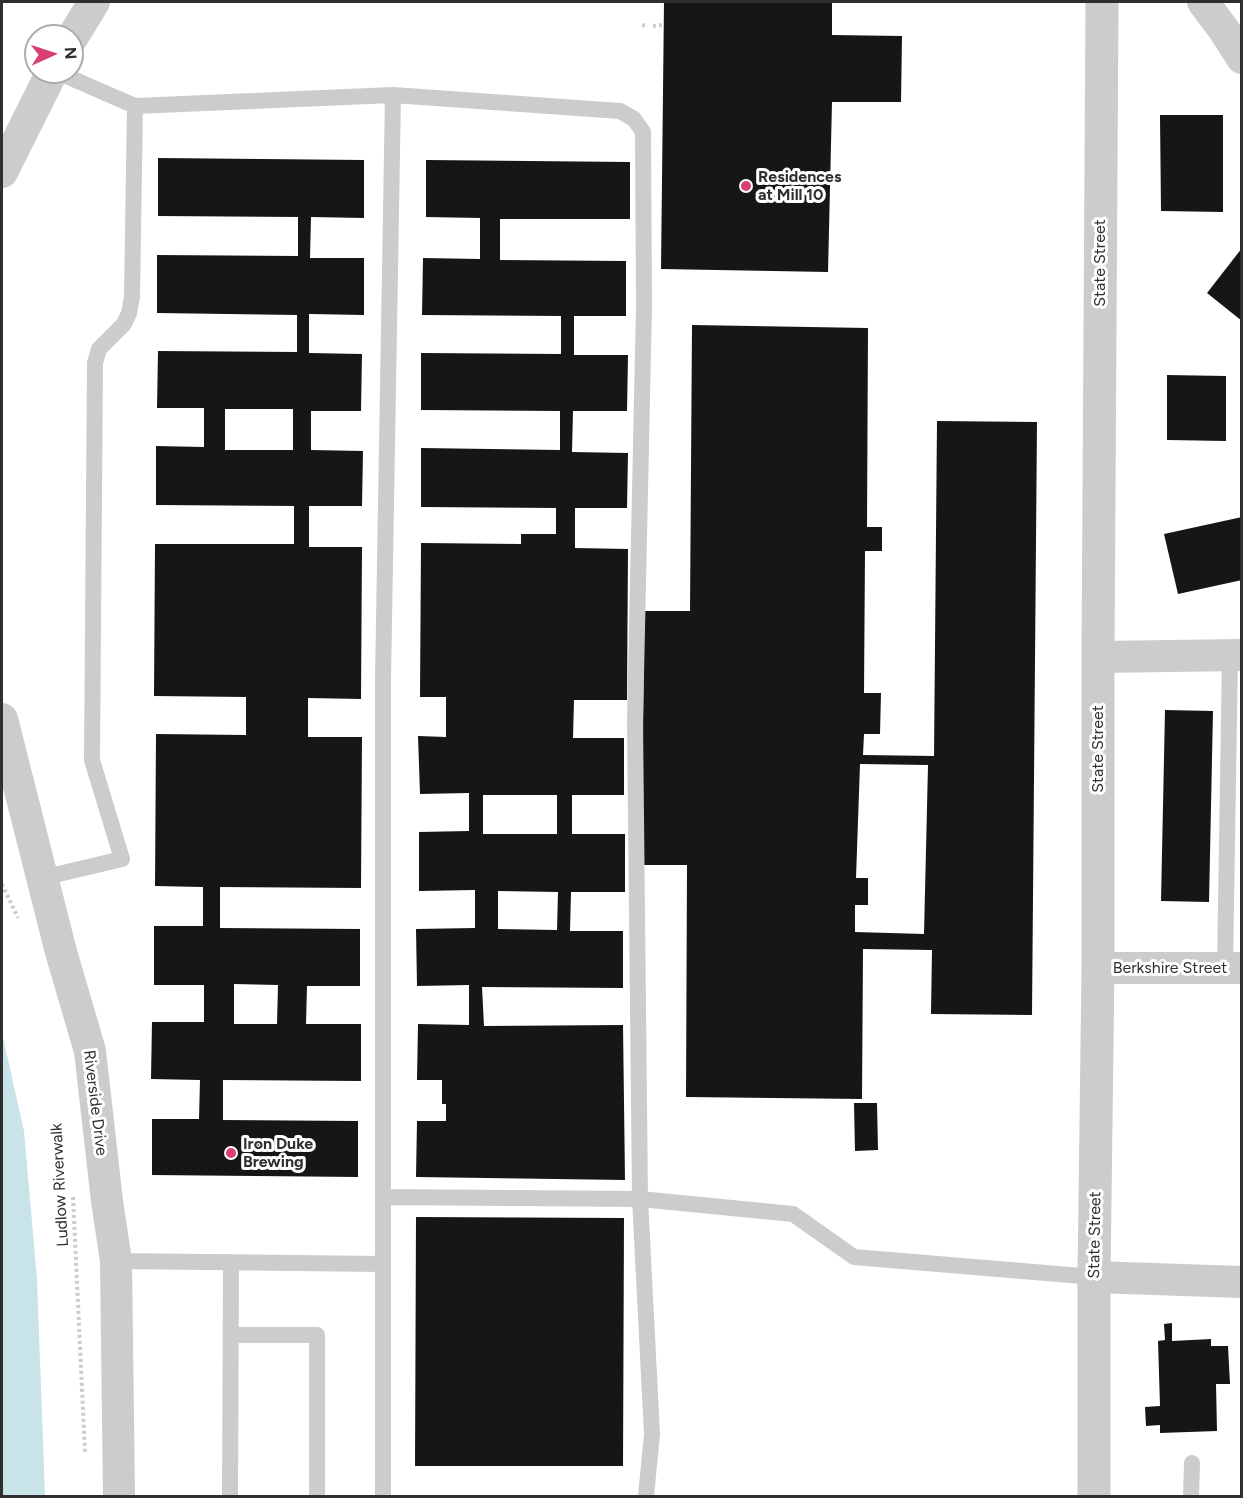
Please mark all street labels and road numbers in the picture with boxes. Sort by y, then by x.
street label: State Street [1090,219,1110,307]
street label: State Street [1088,705,1108,793]
street label: Berkshire Street [1113,958,1227,978]
street label: Riverside Drive [79,1049,111,1157]
street label: Ludlow Riverwalk [47,1123,73,1247]
street label: State Street [1085,1191,1105,1279]

